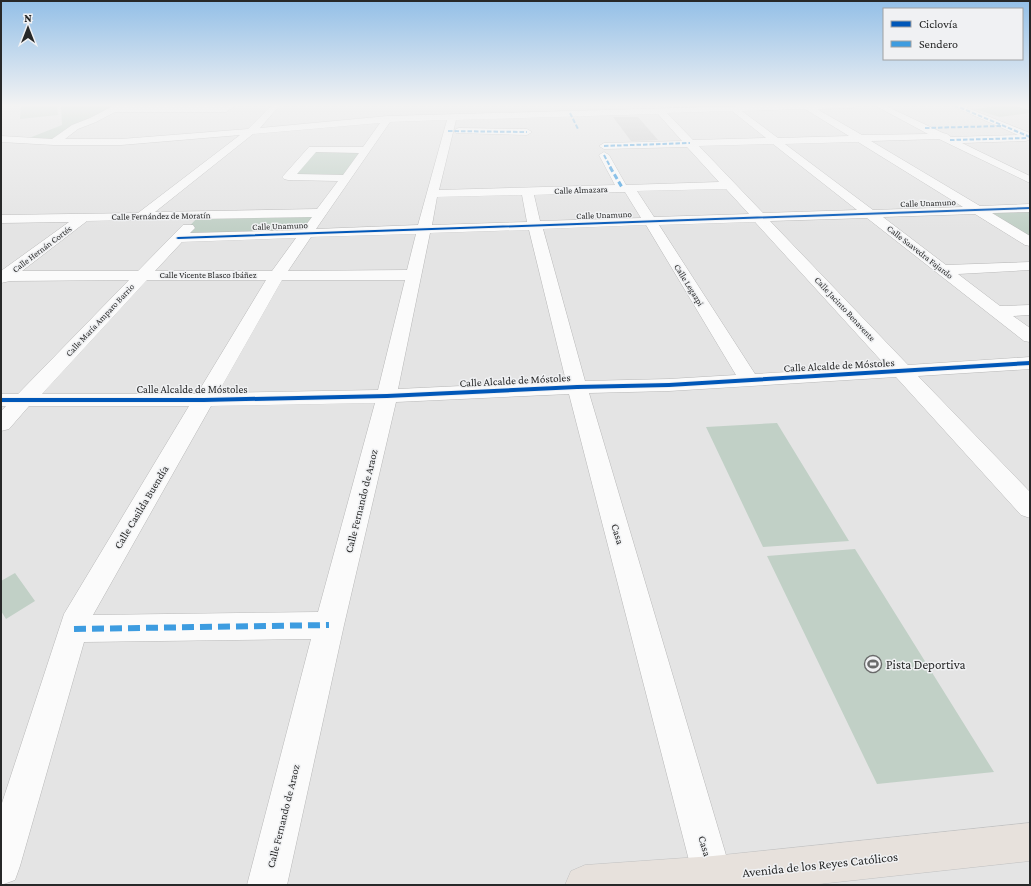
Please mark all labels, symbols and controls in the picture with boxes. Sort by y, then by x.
north arrow [8,8,48,48]
legend [883,8,1023,60]
text: N [24,12,32,24]
text: Ciclovía [919,17,958,31]
text: Sendero [919,37,958,51]
street label: Calle Almazara [554,184,608,196]
street label: Calle Unamuno [900,197,957,209]
street label: Calle Unamuno [576,209,633,221]
street label: Calle Fernández de Moratín [111,210,211,222]
street label: Calle Unamuno [252,220,309,232]
street label: Calle Hernán Cortés [10,223,74,275]
street label: Calle Saavedra Fajardo [884,223,955,282]
street label: Calle Legazpi [672,262,706,308]
street label: Calle Vicente Blasco Ibáñez [159,270,257,280]
street label: Calle Jacinto Benavente [813,275,877,343]
street label: Calle María Amparo Barrio [64,281,137,358]
street label: Calle Alcalde de Móstoles [783,356,895,374]
street label: Calle Alcalde de Móstoles [459,371,571,389]
street label: Calle Alcalde de Móstoles [136,383,248,395]
street label: Calle Fernando de Araoz [342,448,380,554]
street label: Calle Casilda Buendía [111,463,171,551]
street label: Casa [609,522,627,546]
sports icon: Pista Deportiva [863,654,883,674]
place label: Pista Deportiva [886,657,966,672]
street label: Calle Fernando de Araoz [264,763,302,869]
street label: Casa [696,834,714,858]
street label: Avenida de los Reyes Católicos [741,849,899,880]

